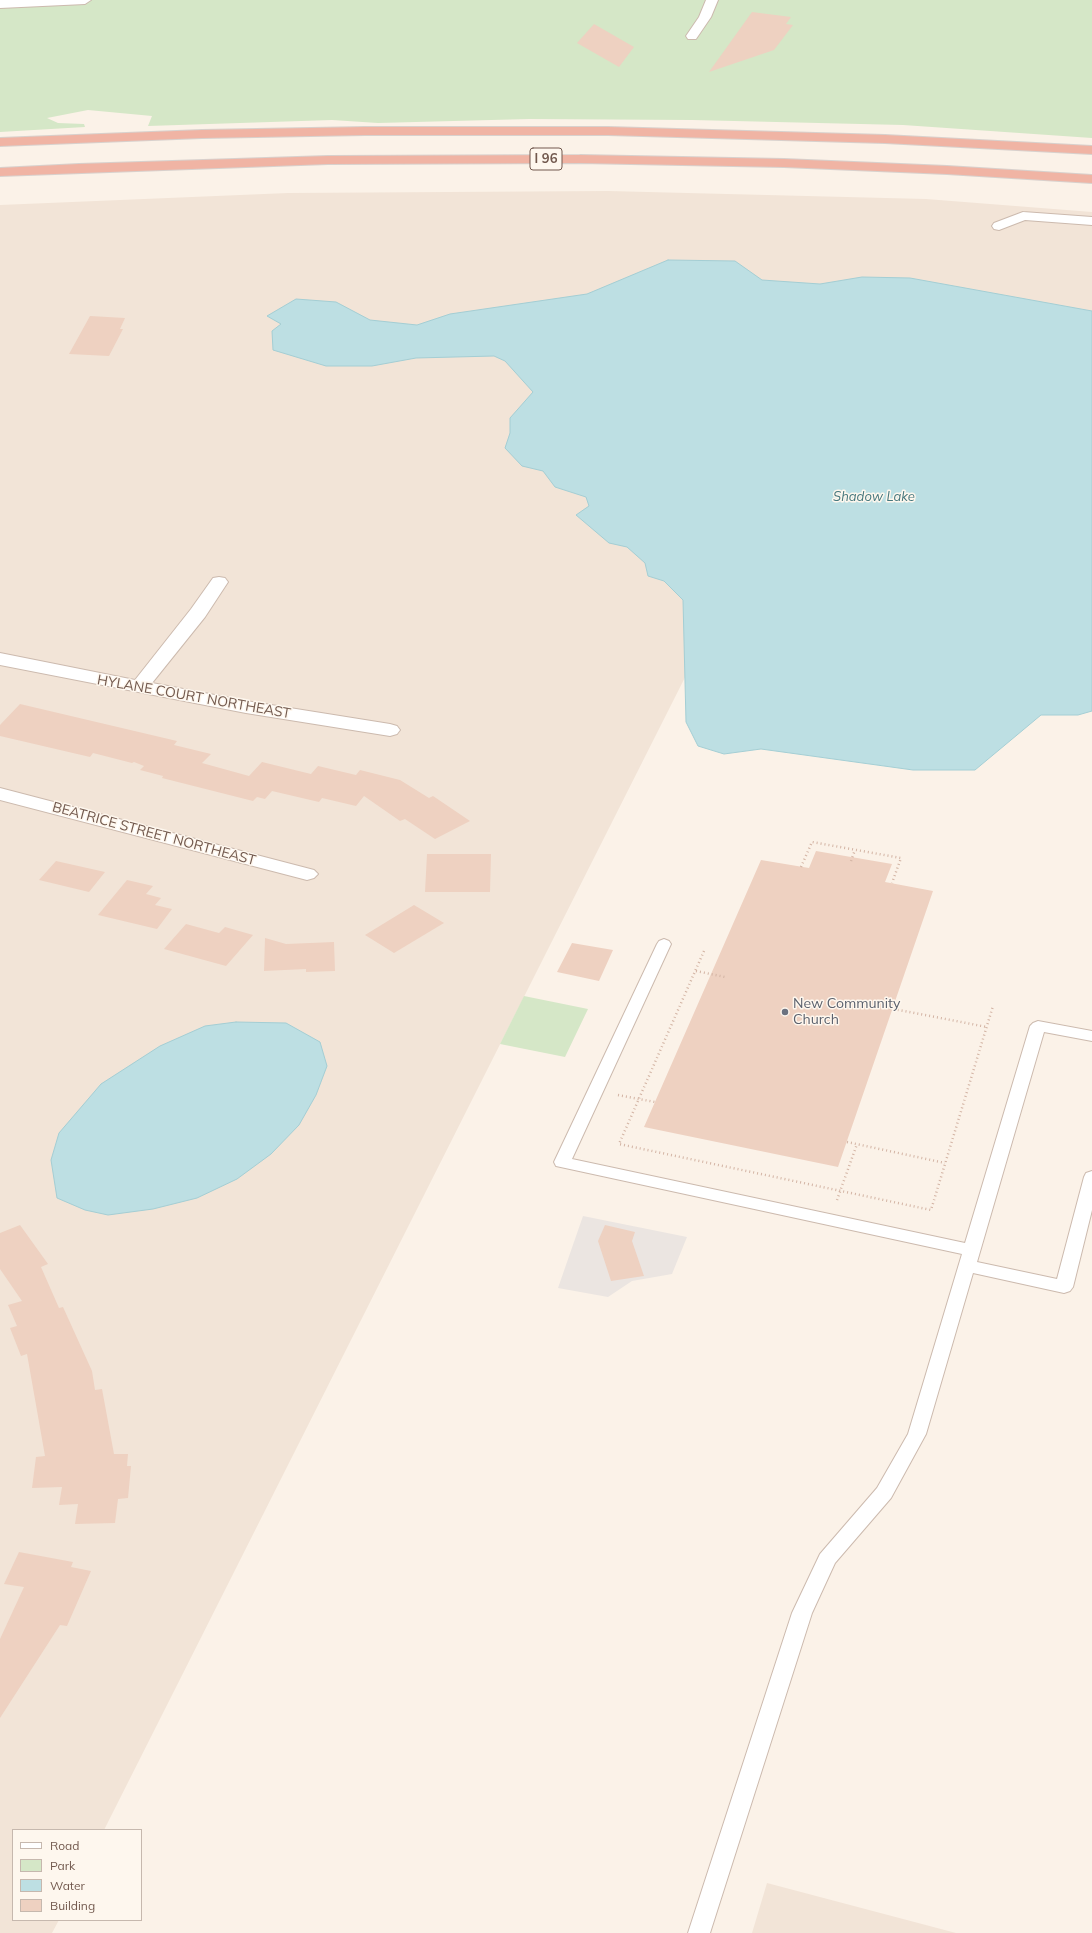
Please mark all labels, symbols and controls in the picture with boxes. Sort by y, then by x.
road number: I 96 [530,148,562,170]
water label: Shadow Lake [833,489,915,505]
street label: HYLANE COURT NORTHEAST [96,672,292,722]
street label: BEATRICE STREET NORTHEAST [50,799,258,869]
place label: New Community Church [793,996,901,1028]
marker: New Community Church [780,1007,790,1017]
legend [12,1829,142,1921]
text: Road [50,1838,79,1853]
text: Park [50,1858,75,1873]
text: Water [50,1878,85,1893]
text: Building [50,1898,95,1913]

